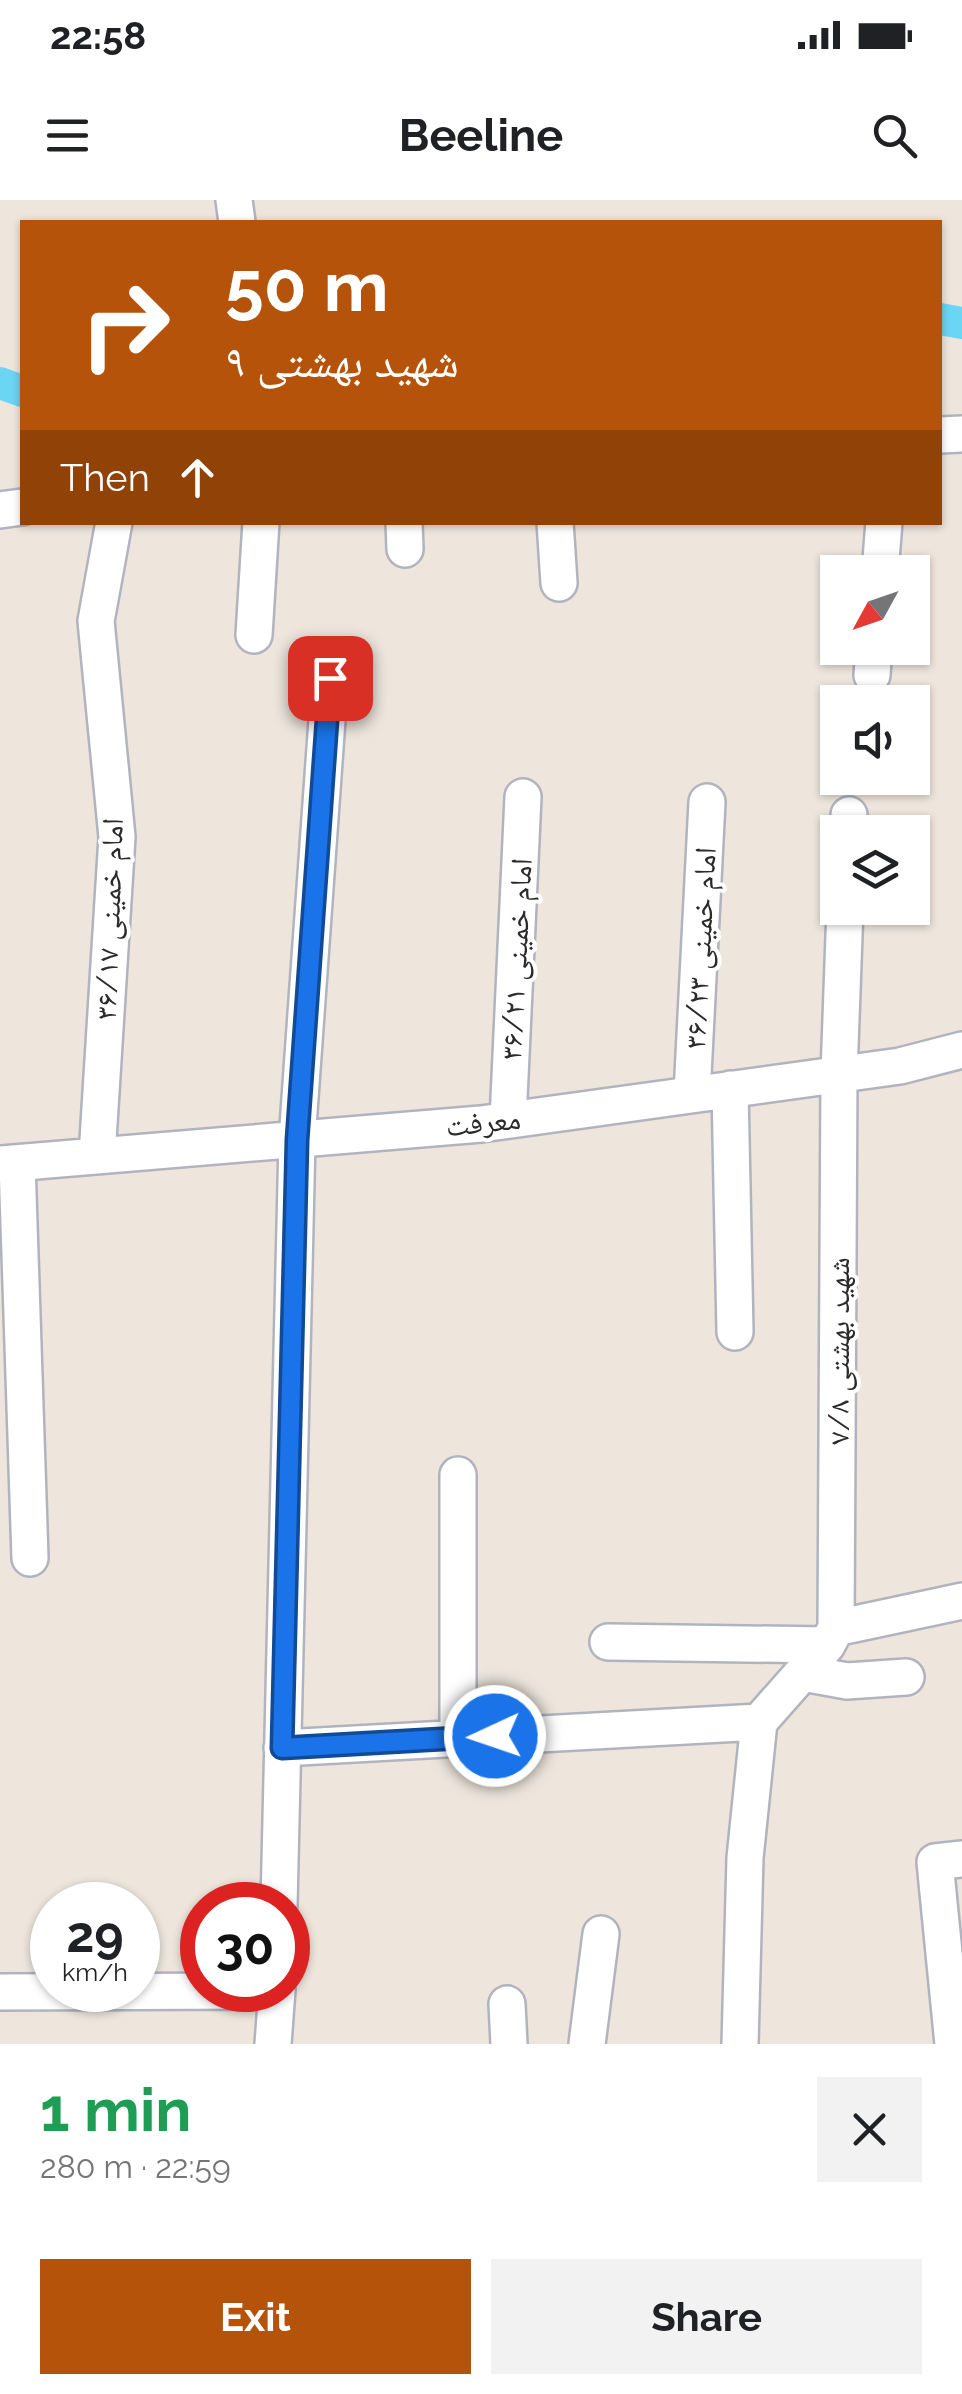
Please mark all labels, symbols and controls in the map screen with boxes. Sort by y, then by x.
text: 22:58 [50,13,146,58]
icon: menu [40,108,95,163]
icon: search [867,108,922,163]
text: Beeline [399,109,563,162]
text: 50 m [225,245,389,327]
icon: right [60,260,190,390]
text: شهید بهشتی ۹ [225,335,459,388]
icon: ahead [170,450,225,505]
text: Then [60,455,150,500]
north arrow [820,555,930,665]
map controls [820,555,930,925]
pin [288,636,373,721]
icon: arrive [303,651,358,706]
button: sound [820,685,930,795]
button: layers [820,815,930,925]
street label: امام خمینی ۳۶/۱۷ [88,817,132,1021]
street label: امام خمینی ۳۶/۲۳ [677,846,725,1050]
street label: امام خمینی ۳۶/۲۱ [493,857,541,1061]
street label: معرفت [444,1101,522,1143]
street label: شهید بهشتی ۷/۸ [821,1257,857,1445]
position arrow [443,1684,547,1788]
speed limit sign: 30 [180,1882,310,2012]
text: 29 [66,1905,124,1964]
text: km/h [62,1957,128,1987]
text: 1 min [40,2075,191,2145]
button: close [817,2077,922,2182]
text: 280 m · 22:59 [40,2148,231,2185]
button: Exit [40,2259,471,2374]
button: Share [491,2259,922,2374]

